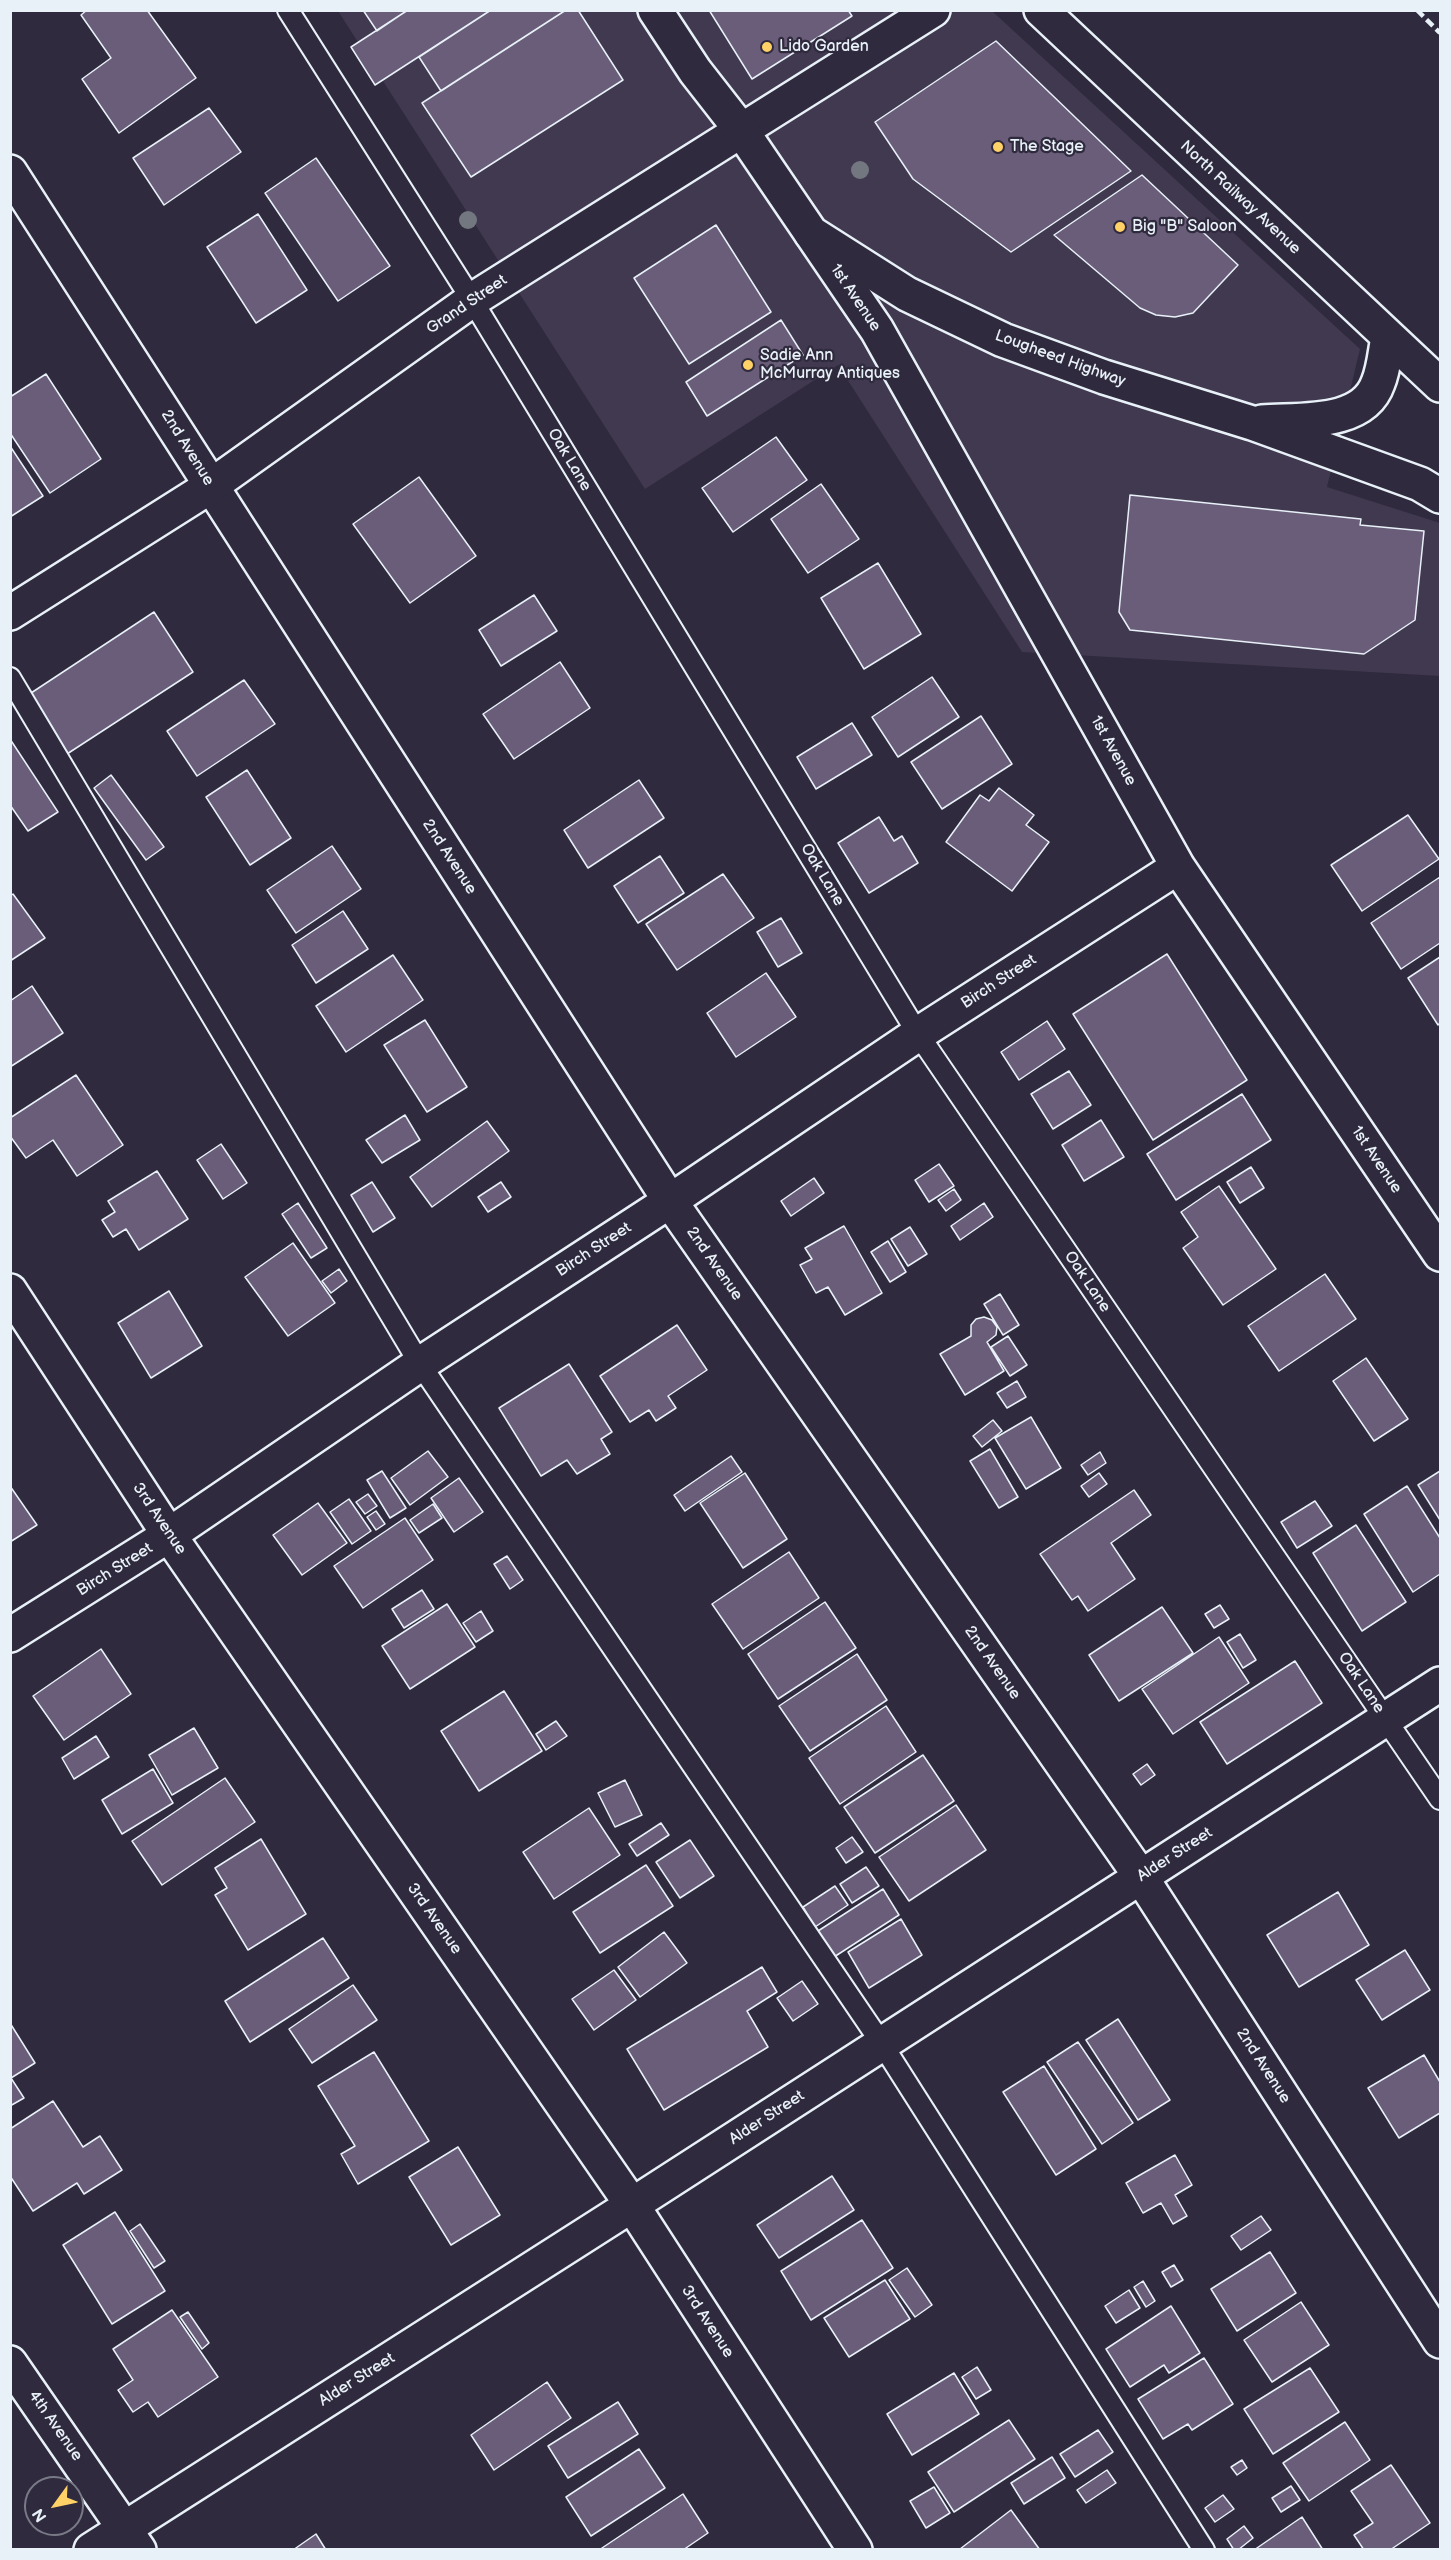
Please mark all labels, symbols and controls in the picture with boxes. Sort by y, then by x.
place label: Lido Garden [779,37,869,57]
marker: Lido Garden [760,40,774,54]
place label: The Stage [1010,137,1084,157]
street label: North Railway Avenue [1176,137,1304,259]
marker: The Stage [991,140,1005,154]
place label: Big "B" Saloon [1132,217,1237,237]
marker: Big "B" Saloon [1113,220,1127,234]
street label: 1st Avenue [826,261,884,335]
street label: Grand Street [423,271,511,339]
street label: Lougheed Highway [992,326,1128,392]
place label: Sadie Ann McMurray Antiques [760,346,900,384]
marker: Sadie Ann McMurray Antiques [741,358,755,372]
street label: 2nd Avenue [156,407,218,489]
street label: Oak Lane [543,425,595,495]
street label: 1st Avenue [1086,713,1140,789]
street label: 2nd Avenue [418,816,480,898]
street label: Oak Lane [796,840,848,910]
street label: Birch Street [958,951,1040,1013]
street label: 1st Avenue [1347,1123,1405,1197]
street label: Birch Street [553,1219,635,1281]
street label: 2nd Avenue [682,1223,746,1305]
street label: Oak Lane [1060,1248,1114,1316]
street label: 3rd Avenue [128,1479,190,1559]
street label: Birch Street [74,1539,156,1601]
street label: 2nd Avenue [960,1622,1024,1704]
street label: Oak Lane [1334,1649,1388,1717]
street label: Alder Street [1134,1824,1216,1886]
street label: 3rd Avenue [402,1880,466,1958]
street label: 2nd Avenue [1232,2025,1294,2107]
street label: Alder Street [726,2087,808,2149]
street label: 3rd Avenue [676,2282,738,2362]
street label: Alder Street [315,2349,399,2411]
street label: 4th Avenue [24,2387,86,2465]
north arrow [24,2476,84,2536]
text: N [29,2505,51,2525]

